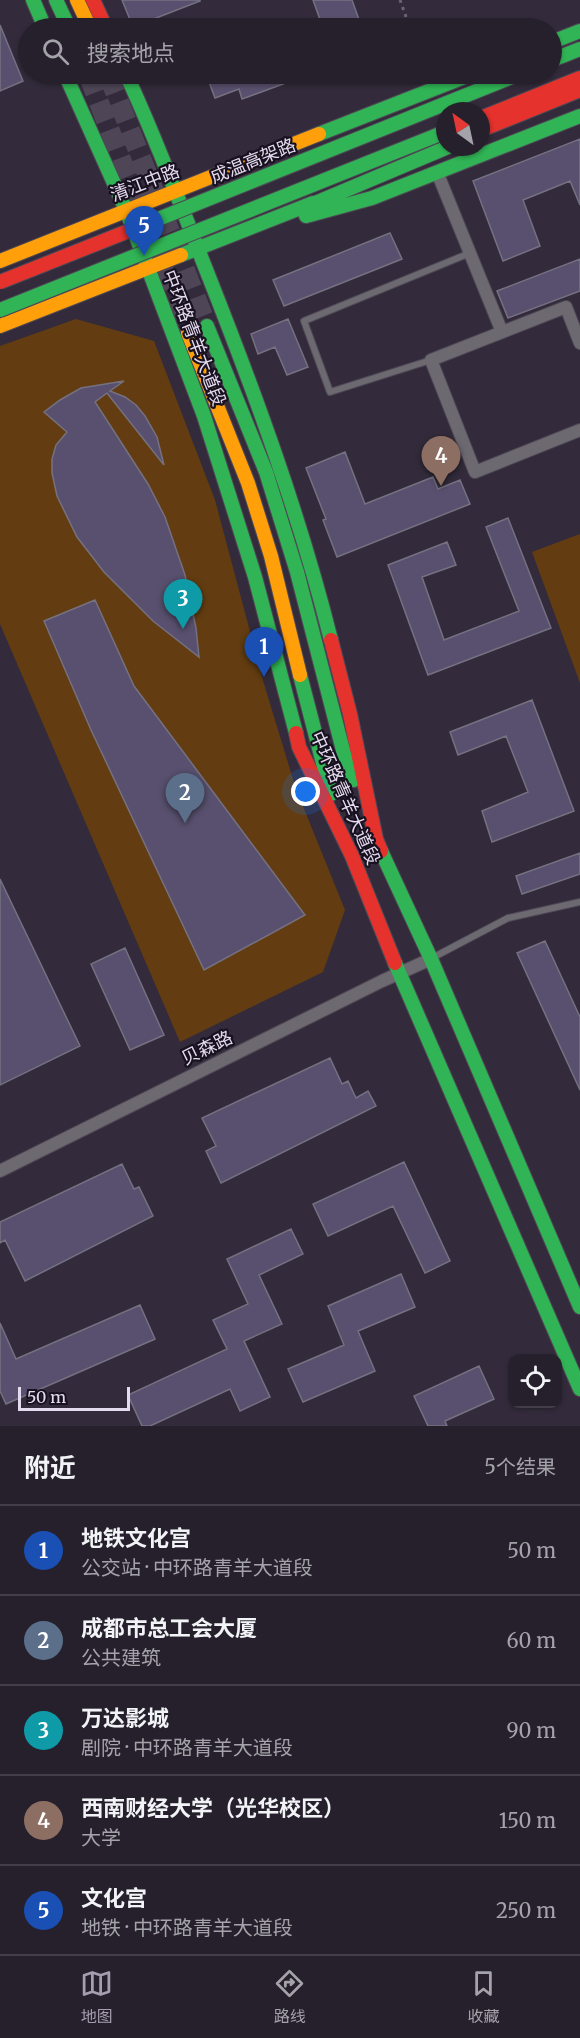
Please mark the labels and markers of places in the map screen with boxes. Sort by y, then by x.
pin: 5 [124,206,164,256]
pin: 4 [422,436,460,486]
pin: 3 [164,580,202,629]
pin: 1 [244,628,284,677]
pin: 2 [166,774,204,823]

